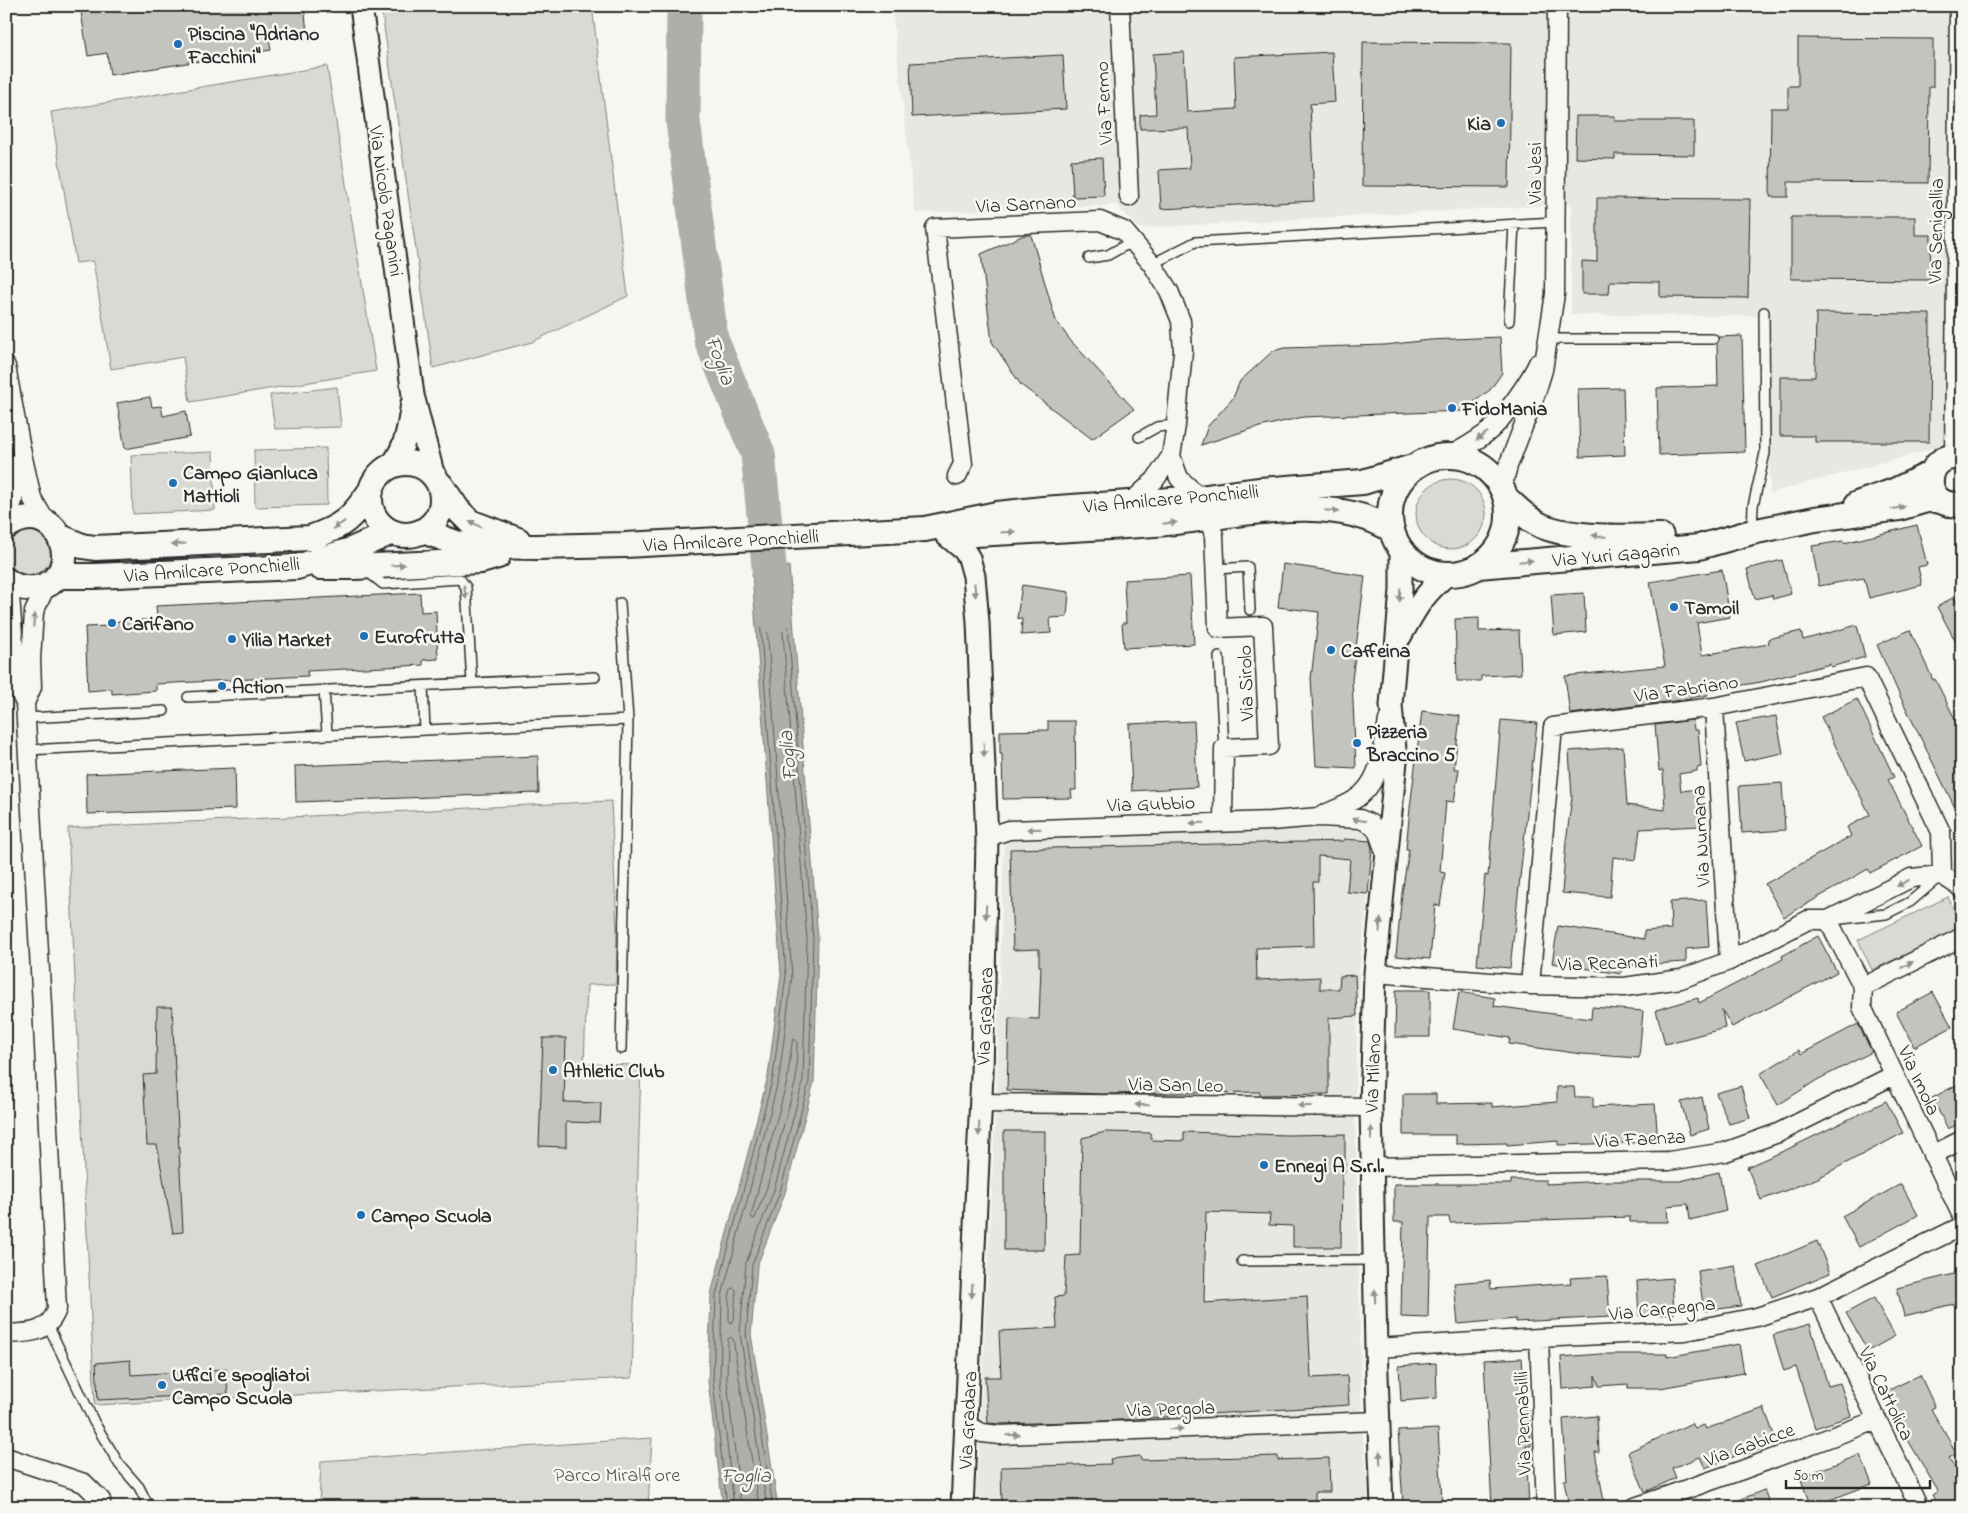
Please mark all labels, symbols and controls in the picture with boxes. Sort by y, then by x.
place label: Piscina "Adriano Facchini" [187,21,319,73]
marker: Piscina "Adriano Facchini" [172,38,184,50]
street label: Via Fermo [1089,60,1122,146]
place label: Kia [1467,111,1491,140]
marker: Kia [1495,117,1507,129]
street label: Via Nicolò Paganini [358,123,409,279]
street label: Via Jesi [1522,142,1551,205]
street label: Via Senigallia [1922,178,1954,285]
street label: Via Sarnano [974,188,1077,223]
water label: Foglia [696,332,742,390]
place label: FidoMania [1461,396,1548,425]
marker: FidoMania [1446,402,1458,414]
one-way arrow [1475,431,1489,441]
place label: Campo Gianluca Mattioli [183,460,318,512]
marker: Campo Gianluca Mattioli [167,477,179,489]
street label: Via Amilcare Ponchielli [1081,478,1260,523]
one-way arrow [1891,504,1906,512]
one-way arrow [1324,507,1340,515]
one-way arrow [468,519,481,528]
one-way arrow [1162,519,1178,527]
one-way arrow [332,521,345,530]
street label: Via Amilcare Ponchielli [641,523,820,562]
one-way arrow [1000,527,1016,535]
one-way arrow [1591,532,1607,540]
street label: Via Yuri Gagarin [1550,536,1681,578]
one-way arrow [171,540,187,548]
street label: Via Amilcare Ponchielli [122,551,301,592]
one-way arrow [1519,557,1535,565]
one-way arrow [391,560,407,568]
one-way arrow [972,583,980,599]
one-way arrow [462,585,470,601]
one-way arrow [1396,587,1404,603]
place label: Tamoil [1684,595,1739,624]
marker: Tamoil [1668,601,1680,613]
place label: Carifano [122,611,194,640]
one-way arrow [30,612,38,628]
marker: Carifano [106,617,118,629]
place label: Eurofrutta [374,624,465,653]
place label: Yilia Market [241,627,331,656]
marker: Eurofrutta [358,630,370,642]
marker: Yilia Market [226,633,238,645]
place label: Caffeina [1341,638,1411,667]
street label: Via Sirolo [1232,644,1263,722]
marker: Caffeina [1325,644,1337,656]
street label: Via Fabriano [1631,669,1740,712]
place label: Action [232,674,284,703]
marker: Action [216,680,228,692]
place label: Pizzeria Braccino 5 [1366,719,1456,771]
water label: Foglia [772,729,807,782]
marker: Pizzeria Braccino 5 [1351,737,1363,749]
one-way arrow [980,742,988,758]
street label: Via Numana [1685,784,1720,888]
street label: Via Gubbio [1105,789,1196,822]
one-way arrow [1350,816,1366,824]
one-way arrow [1189,819,1205,827]
one-way arrow [1026,826,1042,834]
one-way arrow [1896,879,1910,887]
one-way arrow [982,904,990,920]
one-way arrow [1376,917,1384,933]
street label: Via Recanati [1556,948,1659,981]
one-way arrow [1900,961,1914,969]
street label: Via Gradara [970,966,1003,1067]
street label: Via Milano [1359,1033,1390,1115]
street label: Via Imola [1889,1040,1947,1121]
place label: Athletic Club [563,1058,665,1087]
marker: Athletic Club [547,1064,559,1076]
street label: Via San Leo [1127,1071,1224,1102]
one-way arrow [1134,1101,1150,1109]
one-way arrow [1296,1102,1312,1110]
one-way arrow [975,1121,983,1137]
street label: Via Faenza [1593,1124,1687,1157]
one-way arrow [1367,1125,1375,1141]
place label: Ennegi A S.r.l. [1274,1153,1384,1183]
marker: Ennegi A S.r.l. [1258,1159,1270,1171]
place label: Campo Scuola [371,1203,492,1232]
marker: Campo Scuola [355,1209,367,1221]
one-way arrow [968,1283,976,1299]
one-way arrow [1371,1287,1379,1303]
street label: Via Carpegna [1606,1290,1717,1332]
street label: Via Cattolica [1849,1341,1920,1446]
place label: Uffici e spogliatoi Campo Scuola [172,1362,310,1414]
street label: Via Gradara [952,1370,987,1471]
street label: Via Pennabilli [1508,1370,1541,1476]
marker: Uffici e spogliatoi Campo Scuola [156,1379,168,1391]
street label: Via Pergola [1125,1394,1216,1428]
street label: Via Gabicce [1700,1417,1799,1476]
one-way arrow [1168,1425,1184,1433]
one-way arrow [1006,1431,1022,1439]
one-way arrow [1376,1450,1384,1466]
scale bar [1786,1458,1929,1490]
park label: Parco Miralfiore [554,1462,680,1491]
water label: Foglia [721,1462,772,1493]
text: 50 m [1793,1465,1824,1487]

